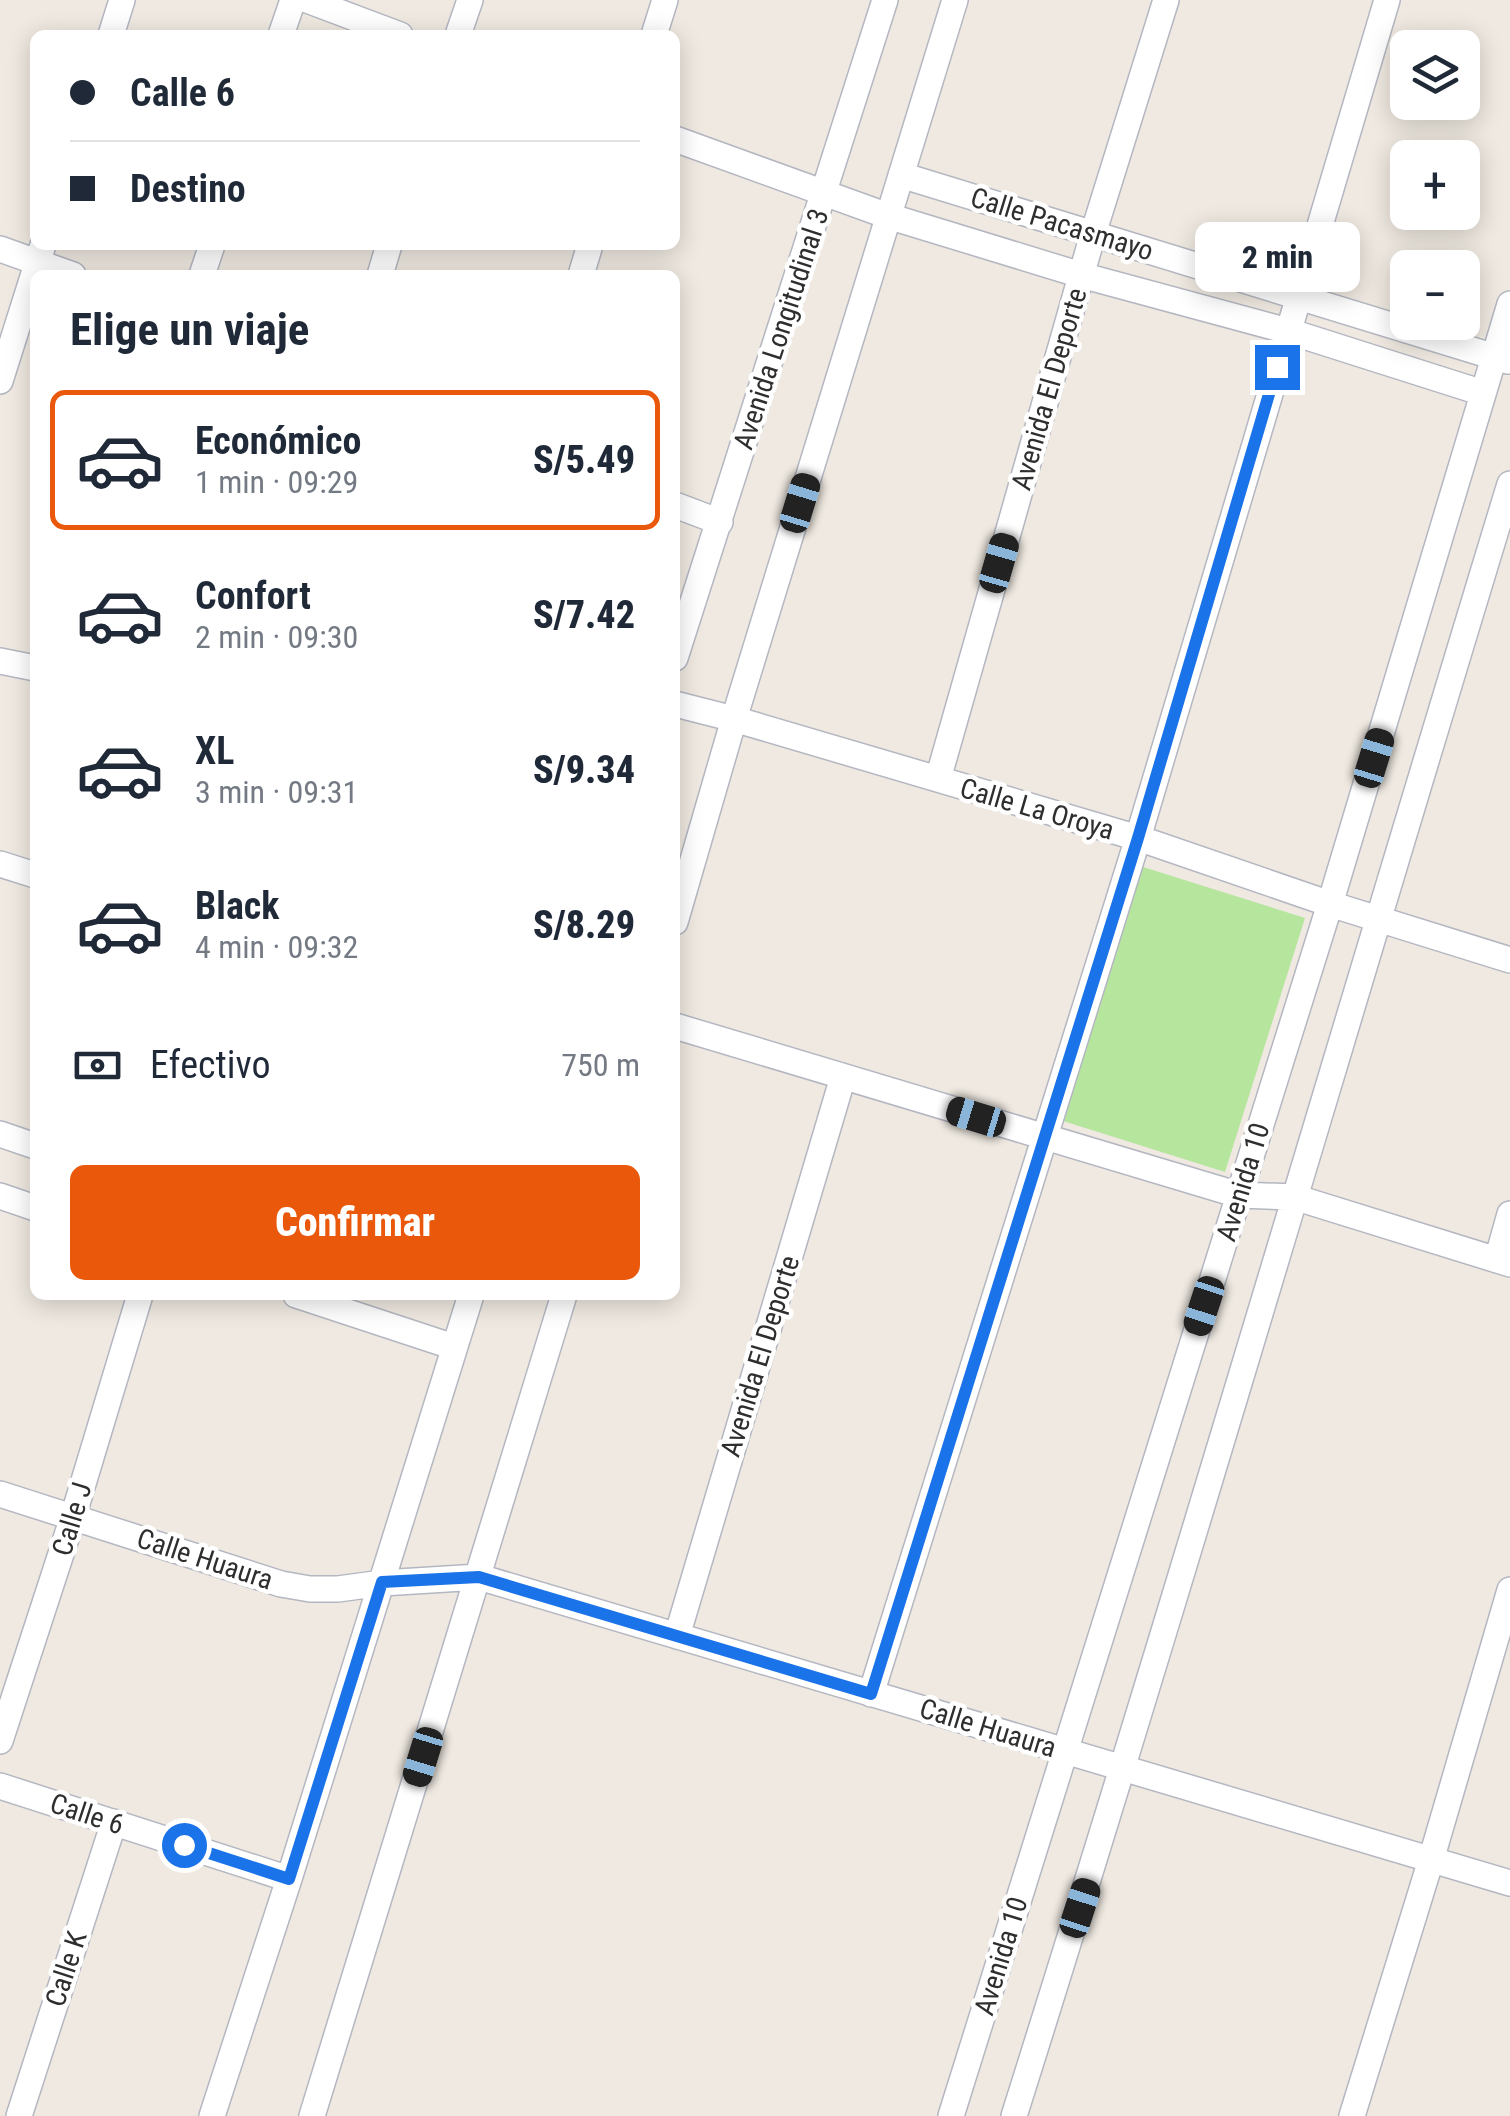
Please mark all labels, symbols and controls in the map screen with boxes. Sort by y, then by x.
map controls [1390,30,1480,340]
button: layers [1390,30,1480,120]
text: Calle 6 [130,71,235,115]
button: + [1390,140,1480,230]
text: Destino [130,167,246,211]
street label: Calle Pacasmayo [967,181,1157,267]
street label: Avenida Longitudinal 3 [727,205,835,453]
callout: 2 min [1194,222,1360,292]
text: 2 min [1242,238,1313,276]
button: − [1390,250,1480,340]
street label: Avenida El Deporte [1004,284,1094,494]
text: Elige un viaje [70,303,309,356]
route end [1255,345,1300,390]
icon: car [75,415,165,505]
text: Económico [195,419,361,463]
text: S/5.49 [533,438,635,482]
text: 1 min · 09:29 [195,463,358,501]
car [777,470,823,536]
car [976,530,1022,596]
icon: car [75,570,165,660]
text: Confort [195,574,311,618]
text: S/7.42 [533,593,635,637]
text: 2 min · 09:30 [195,618,358,656]
icon: car [75,725,165,815]
car [1351,725,1397,791]
text: XL [195,729,234,773]
text: S/9.34 [533,748,635,792]
street label: Calle La Oroya [956,771,1118,847]
text: 3 min · 09:31 [195,773,358,811]
icon: car [75,880,165,970]
text: Black [195,884,279,928]
text: S/8.29 [533,903,635,947]
text: 4 min · 09:32 [195,928,358,966]
icon: cash [70,1038,125,1093]
text: Efectivo [150,1043,271,1087]
text: 750 m [561,1046,640,1084]
car [943,1094,1009,1140]
street label: Avenida 10 [1209,1119,1277,1245]
button: Confirmar [70,1165,640,1280]
street label: Avenida El Deporte [714,1251,806,1461]
car [1180,1273,1228,1339]
street label: Calle J [45,1478,99,1560]
street label: Calle Huaura [133,1522,277,1596]
street label: Calle Huaura [916,1692,1060,1764]
car [400,1724,446,1790]
street label: Calle 6 [46,1787,128,1841]
route start [162,1823,207,1868]
car [1056,1875,1104,1941]
street label: Avenida 10 [967,1893,1035,2019]
street label: Calle K [38,1927,94,2011]

